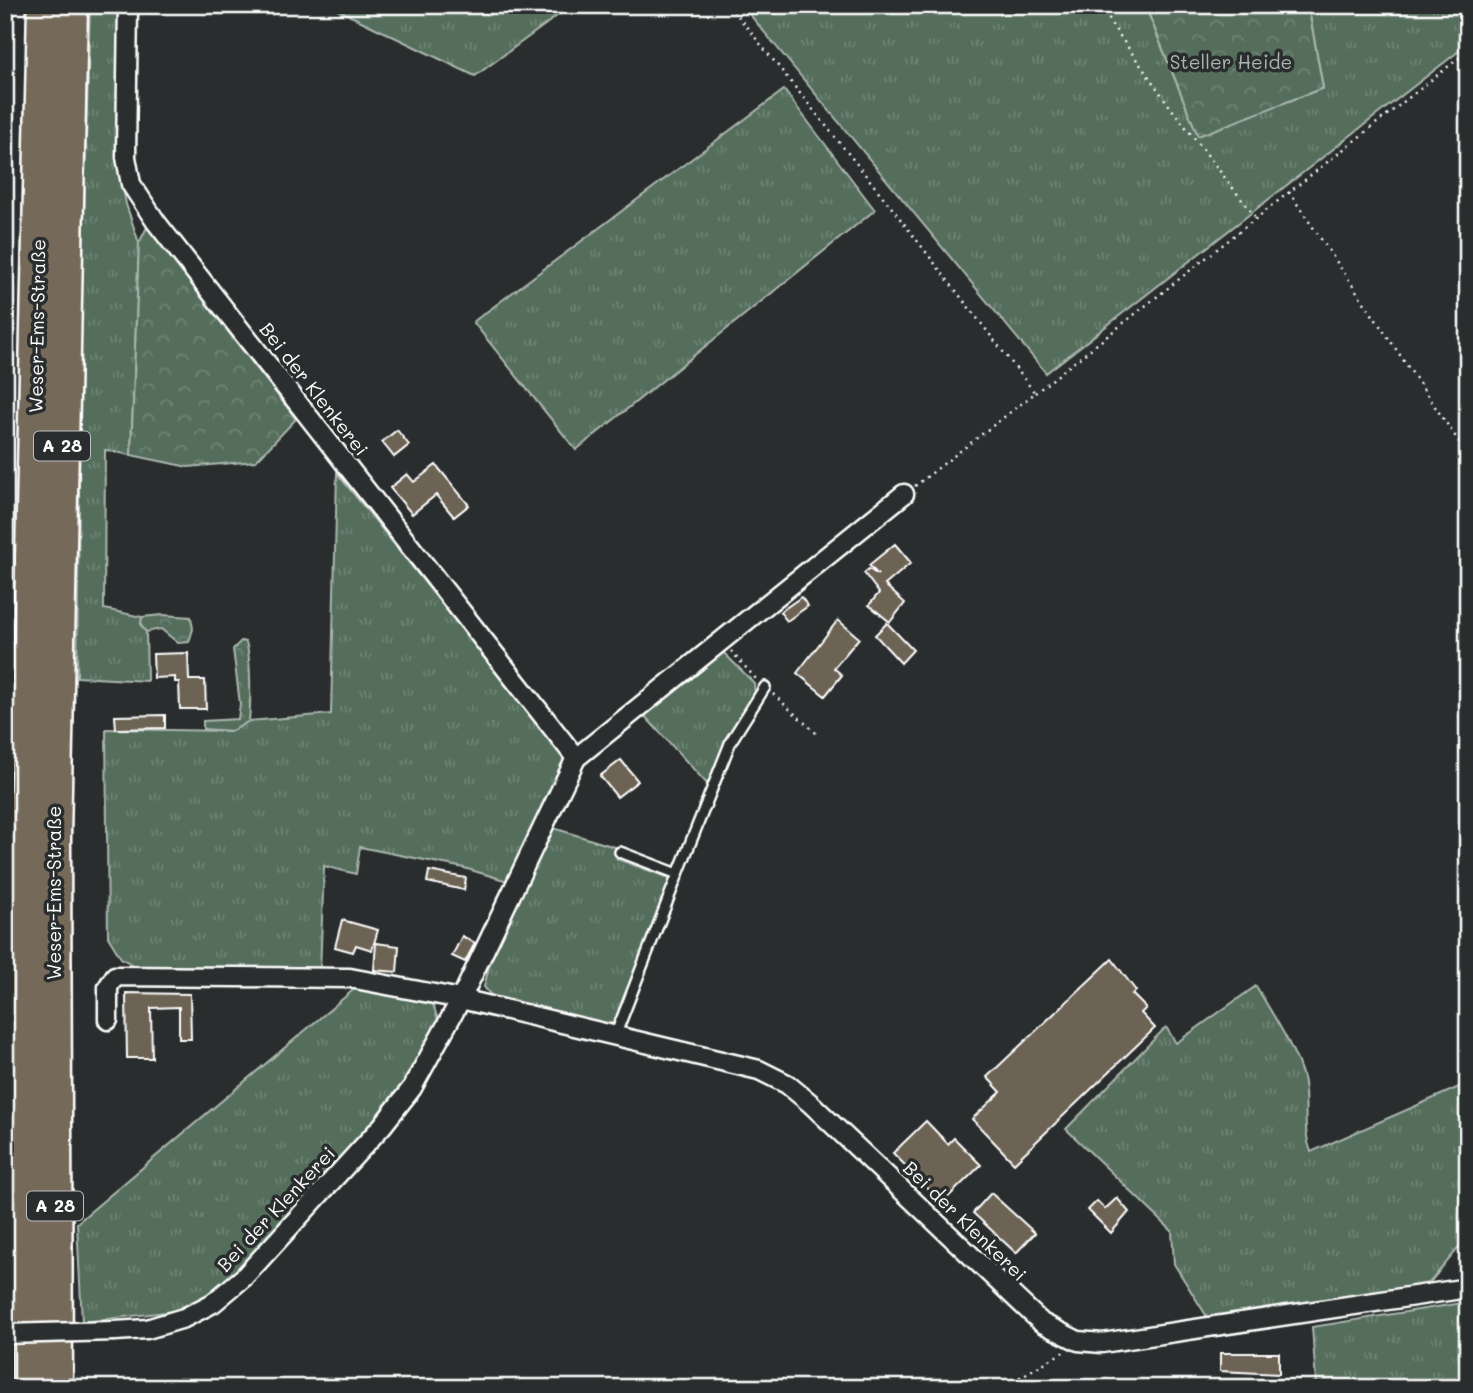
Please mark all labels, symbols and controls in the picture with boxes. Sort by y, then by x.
park label: Steller Heide [1170,49,1292,74]
street label: Weser-Ems-Straße [22,239,51,413]
street label: Bei der Klenkerei [255,317,374,460]
road number: A 28 [34,432,90,461]
street label: Weser-Ems-Straße [41,806,66,980]
street label: Bei der Klenkerei [211,1141,340,1277]
street label: Bei der Klenkerei [898,1155,1032,1286]
road number: A 28 [27,1191,83,1220]

